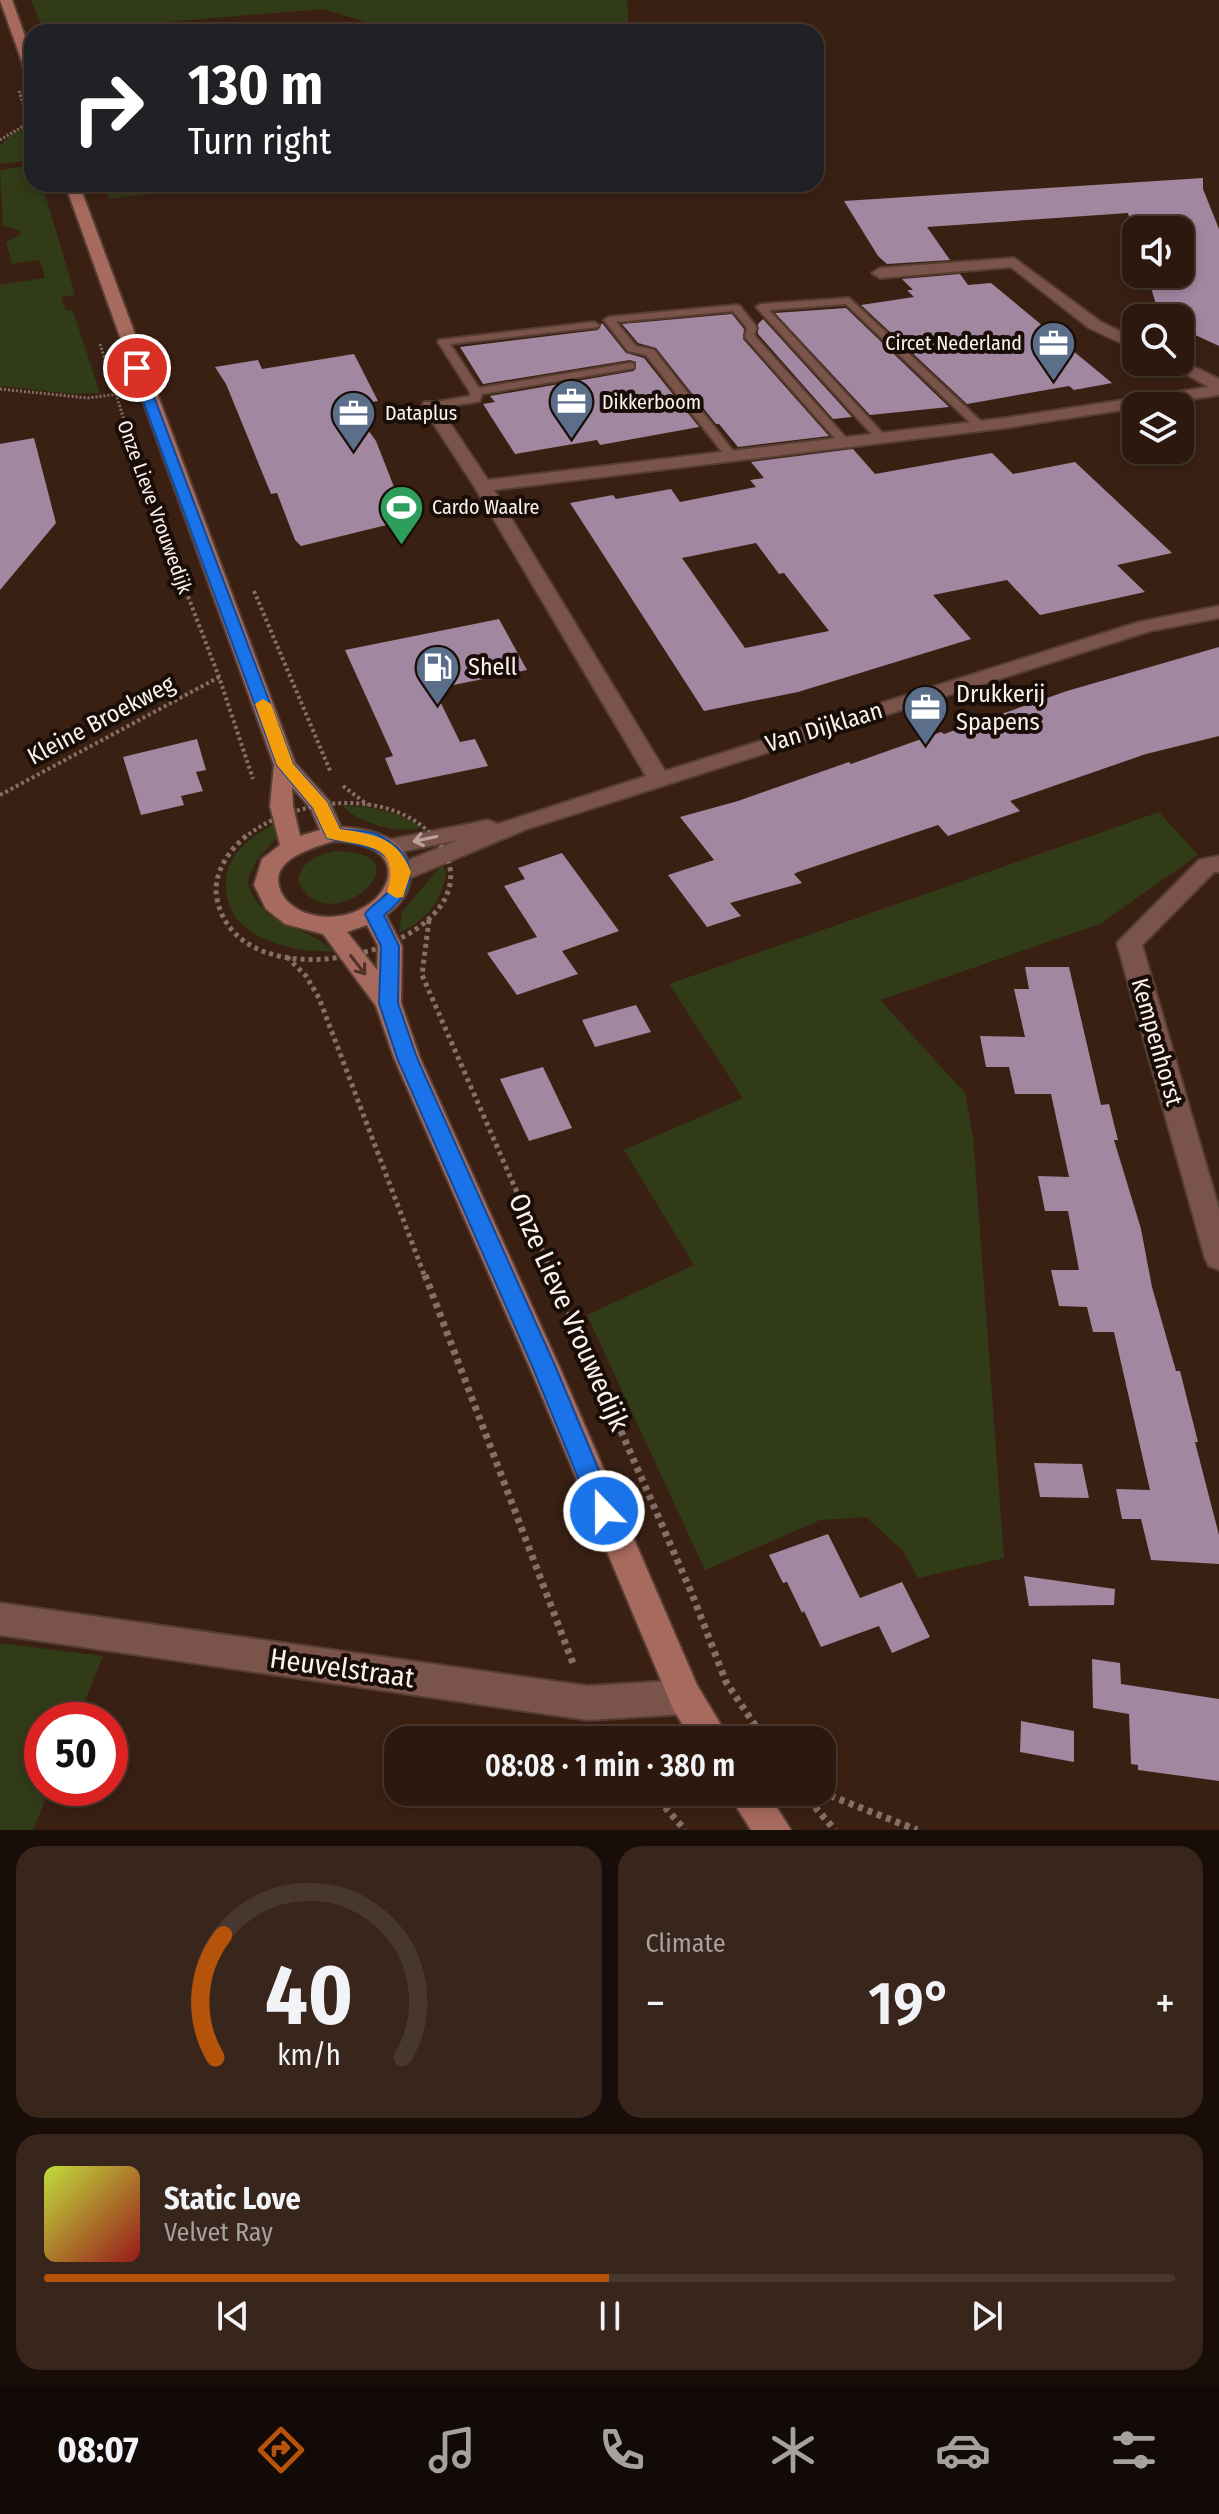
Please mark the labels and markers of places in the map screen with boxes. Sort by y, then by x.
office icon: Circet Nederland [1029,319,1077,382]
place label: Circet Nederland [885,331,1022,355]
pin [103,334,171,402]
office icon: Dikkerboom [547,378,595,441]
office icon: Dataplus [330,389,378,452]
place label: Dikkerboom [602,390,701,414]
place label: Dataplus [385,401,457,425]
sports icon: Cardo Waalre [377,483,425,546]
place label: Cardo Waalre [432,495,539,519]
fuel station icon: Shell [413,643,461,706]
place label: Shell [468,653,517,681]
place label: Drukkerij Spapens [956,680,1045,736]
office icon: Drukkerij Spapens [901,684,949,747]

